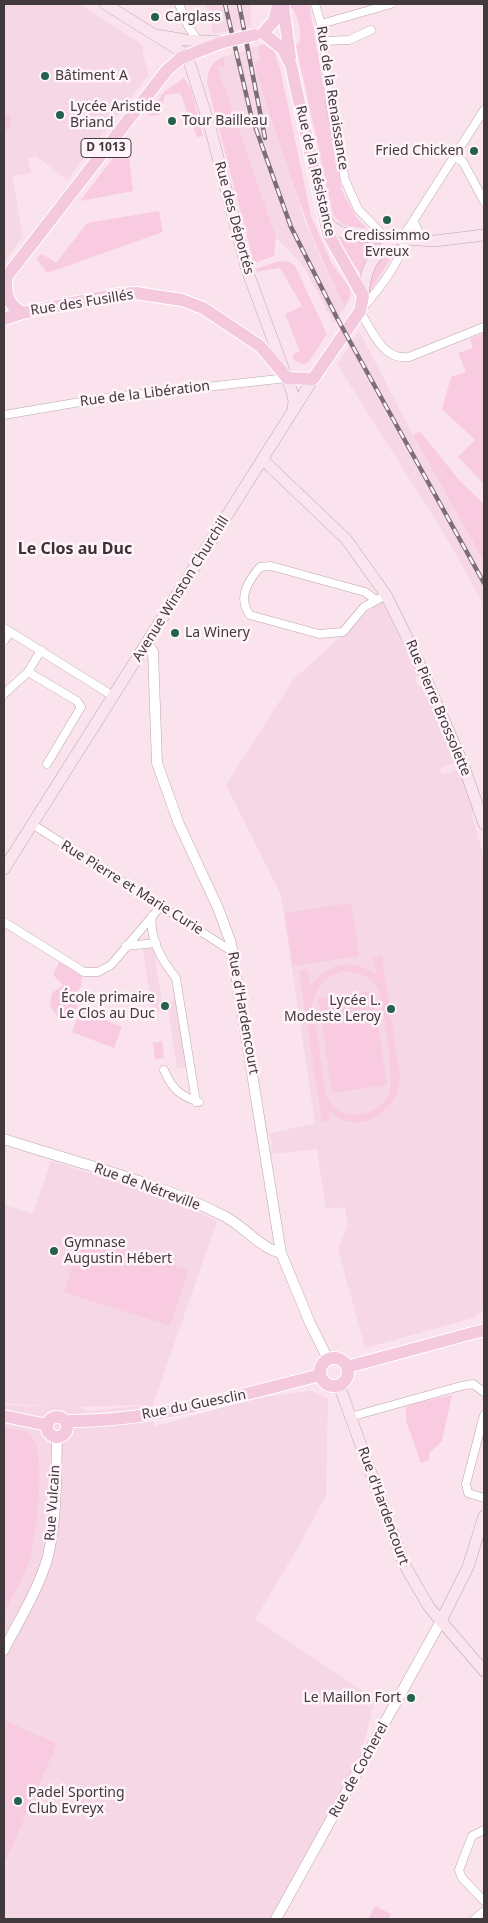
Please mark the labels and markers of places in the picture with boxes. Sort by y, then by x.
place label: Carglass [165,9,221,25]
marker: Carglass [149,11,161,23]
place label: Bâtiment A [55,68,128,84]
marker: Bâtiment A [39,70,51,82]
place label: Lycée Aristide Briand [70,99,161,132]
marker: Lycée Aristide Briand [54,109,66,121]
place label: Tour Bailleau [182,113,268,129]
marker: Tour Bailleau [166,115,178,127]
place label: Fried Chicken [375,143,464,159]
marker: Fried Chicken [468,145,480,157]
marker: Credissimmo Evreux [381,214,393,226]
place label: Credissimmo Evreux [344,228,430,260]
place label: La Winery [185,625,250,641]
marker: La Winery [169,627,181,639]
place label: École primaire Le Clos au Duc [59,990,155,1022]
place label: Lycée L. Modeste Leroy [284,993,381,1026]
marker: École primaire Le Clos au Duc [159,1000,171,1012]
marker: Lycée L. Modeste Leroy [385,1003,397,1015]
place label: Gymnase Augustin Hébert [64,1235,172,1268]
marker: Gymnase Augustin Hébert [48,1245,60,1257]
place label: Le Maillon Fort [303,1690,401,1706]
marker: Le Maillon Fort [405,1692,417,1704]
place label: Padel Sporting Club Evreyx [28,1785,125,1818]
marker: Padel Sporting Club Evreyx [12,1795,24,1807]

